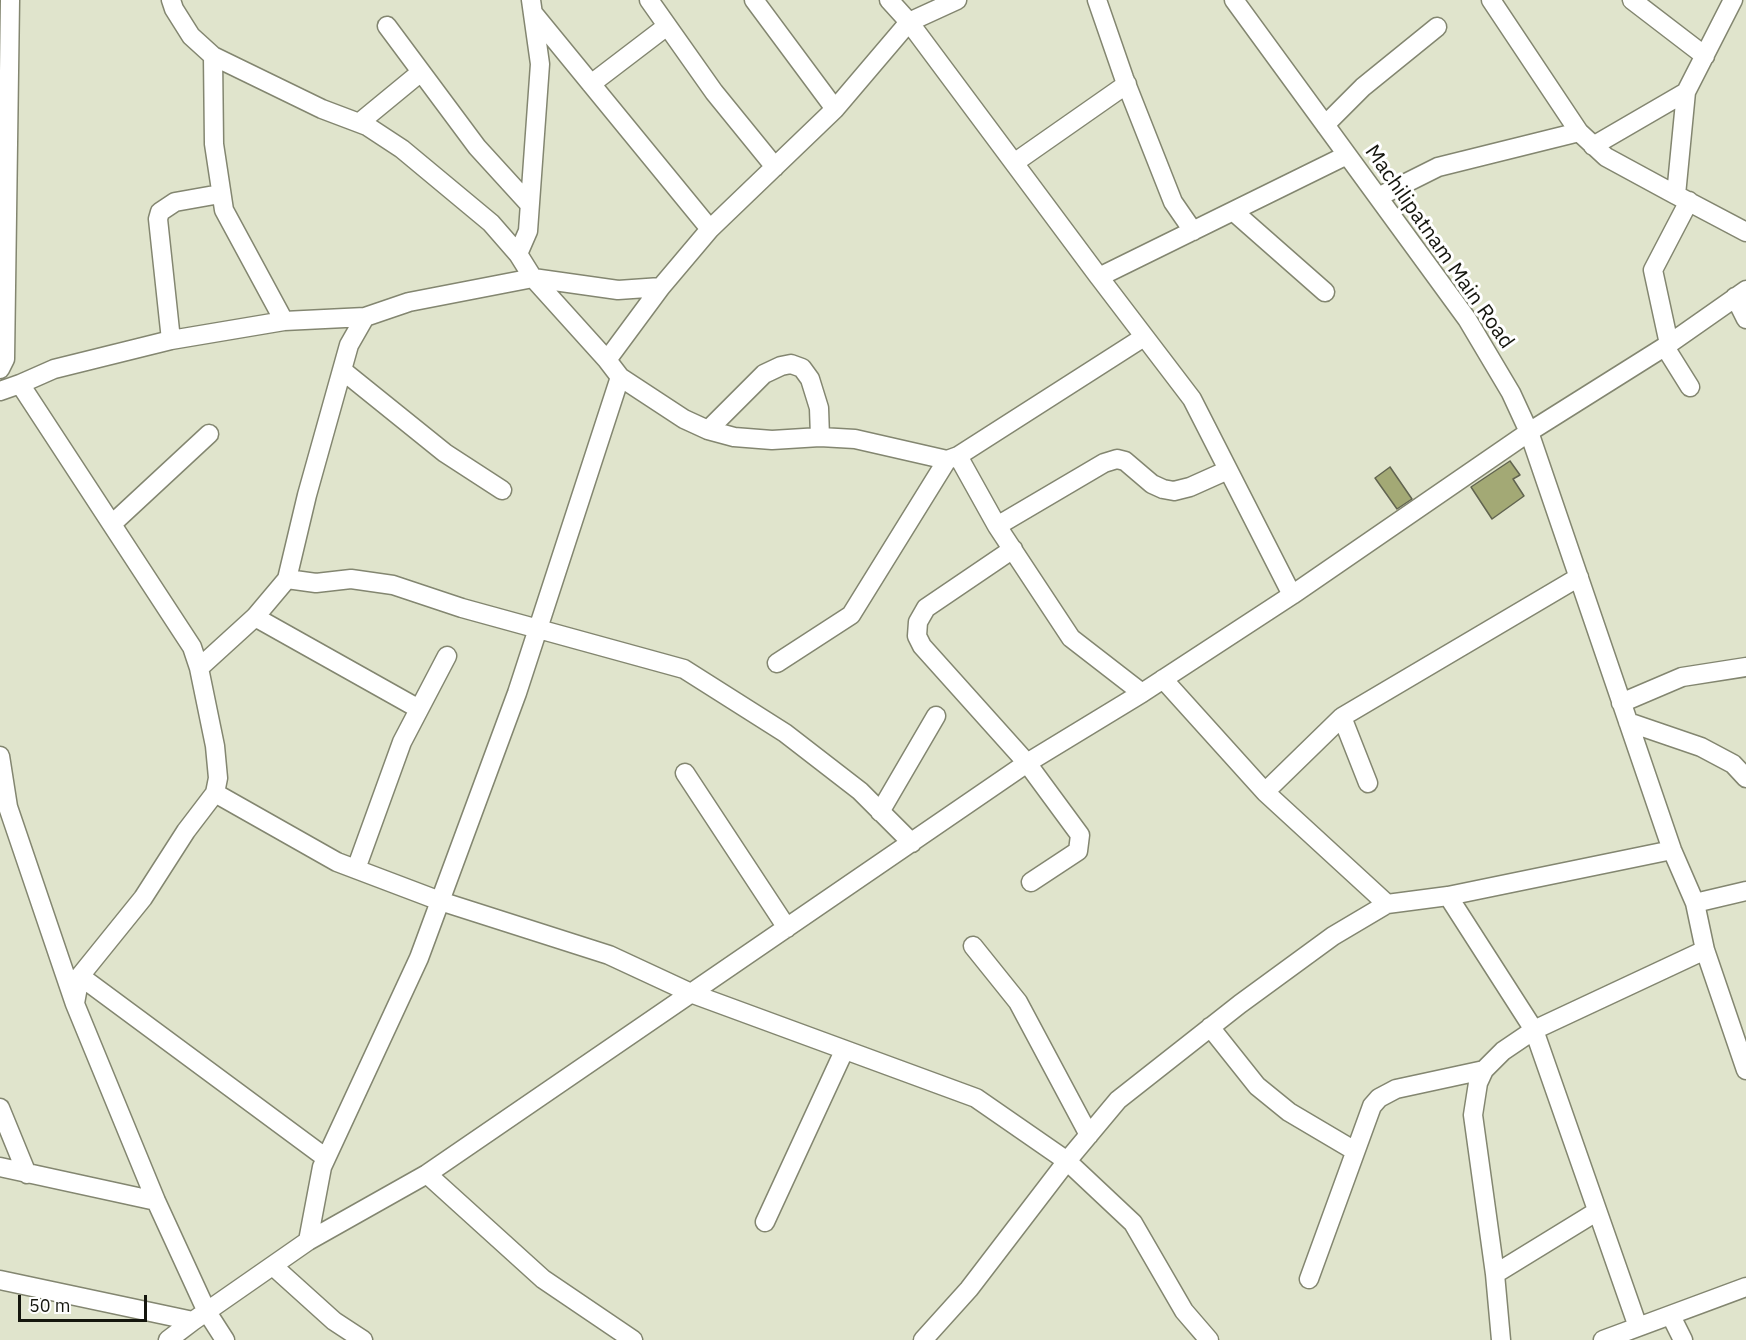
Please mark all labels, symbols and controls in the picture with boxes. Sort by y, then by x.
street label: Machilipatnam Main Road [1359,140,1519,354]
scale bar [21,1283,150,1321]
text: 50 m [29,1294,71,1317]

